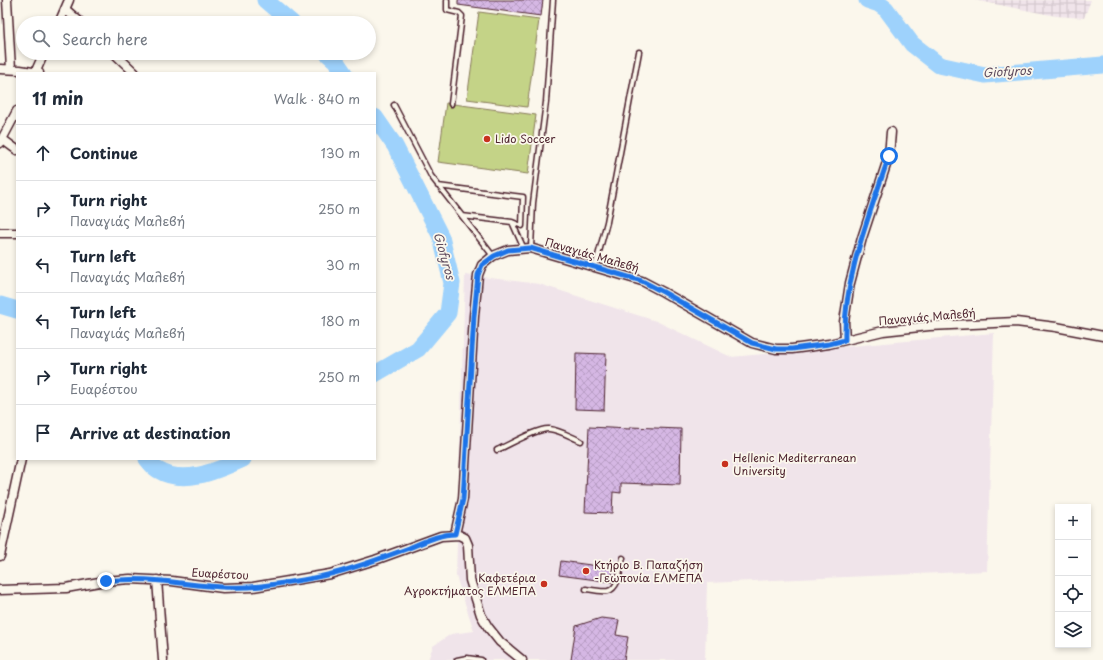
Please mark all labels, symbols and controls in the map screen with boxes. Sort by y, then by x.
search box [16,16,376,60]
icon: search [30,27,52,49]
text: Search here [62,27,148,50]
water label: Giofyros [982,61,1033,81]
text: 11 min [32,85,84,111]
text: Walk · 840 m [274,89,360,108]
place label: Lido Soccer [495,130,556,147]
marker: Lido Soccer [482,134,492,144]
text: Continue [70,141,138,164]
icon: ahead [32,142,54,164]
text: 130 m [321,143,360,162]
route start [880,147,898,165]
text: Turn right [70,188,147,211]
icon: right [32,198,54,220]
text: 250 m [318,199,360,218]
text: Παναγιάς Μαλεβή [70,211,185,230]
water label: Giofyros [430,230,461,283]
street label: Παναγιάς Μαλεβή [543,233,641,276]
text: Turn left [70,244,136,267]
icon: left [32,254,54,276]
text: 30 m [326,255,360,274]
text: Παναγιάς Μαλεβή [70,267,185,286]
text: Turn left [70,300,136,323]
street label: Παναγιάς Μαλεβή [878,304,976,329]
icon: left [32,310,54,332]
text: 180 m [321,311,360,330]
text: Παναγιάς Μαλεβή [70,323,185,342]
text: Turn right [70,356,147,379]
icon: right [32,366,54,388]
text: 250 m [318,367,360,386]
text: Ευαρέστου [70,379,138,398]
text: Arrive at destination [70,421,231,444]
icon: arrive [32,422,54,444]
place label: Hellenic Mediterranean University [733,449,857,479]
marker: Hellenic Mediterranean University [720,459,730,469]
map controls [1055,504,1091,648]
button: + [1055,504,1091,540]
button: − [1055,540,1091,576]
place label: Κτήριο Β. Παπαζήση -Γεωπονία ΕΛΜΕΠΑ [594,556,703,586]
street label: Ευαρέστου [191,564,249,583]
marker: Κτήριο Β. Παπαζήση -Γεωπονία ΕΛΜΕΠΑ [581,566,591,576]
place label: Καφετέρια Αγροκτήματος ΕΛΜΕΠΑ [404,569,537,599]
route end [97,572,115,590]
button: locate [1055,576,1091,612]
marker: Καφετέρια Αγροκτήματος ΕΛΜΕΠΑ [539,579,549,589]
button: layers [1055,612,1091,648]

